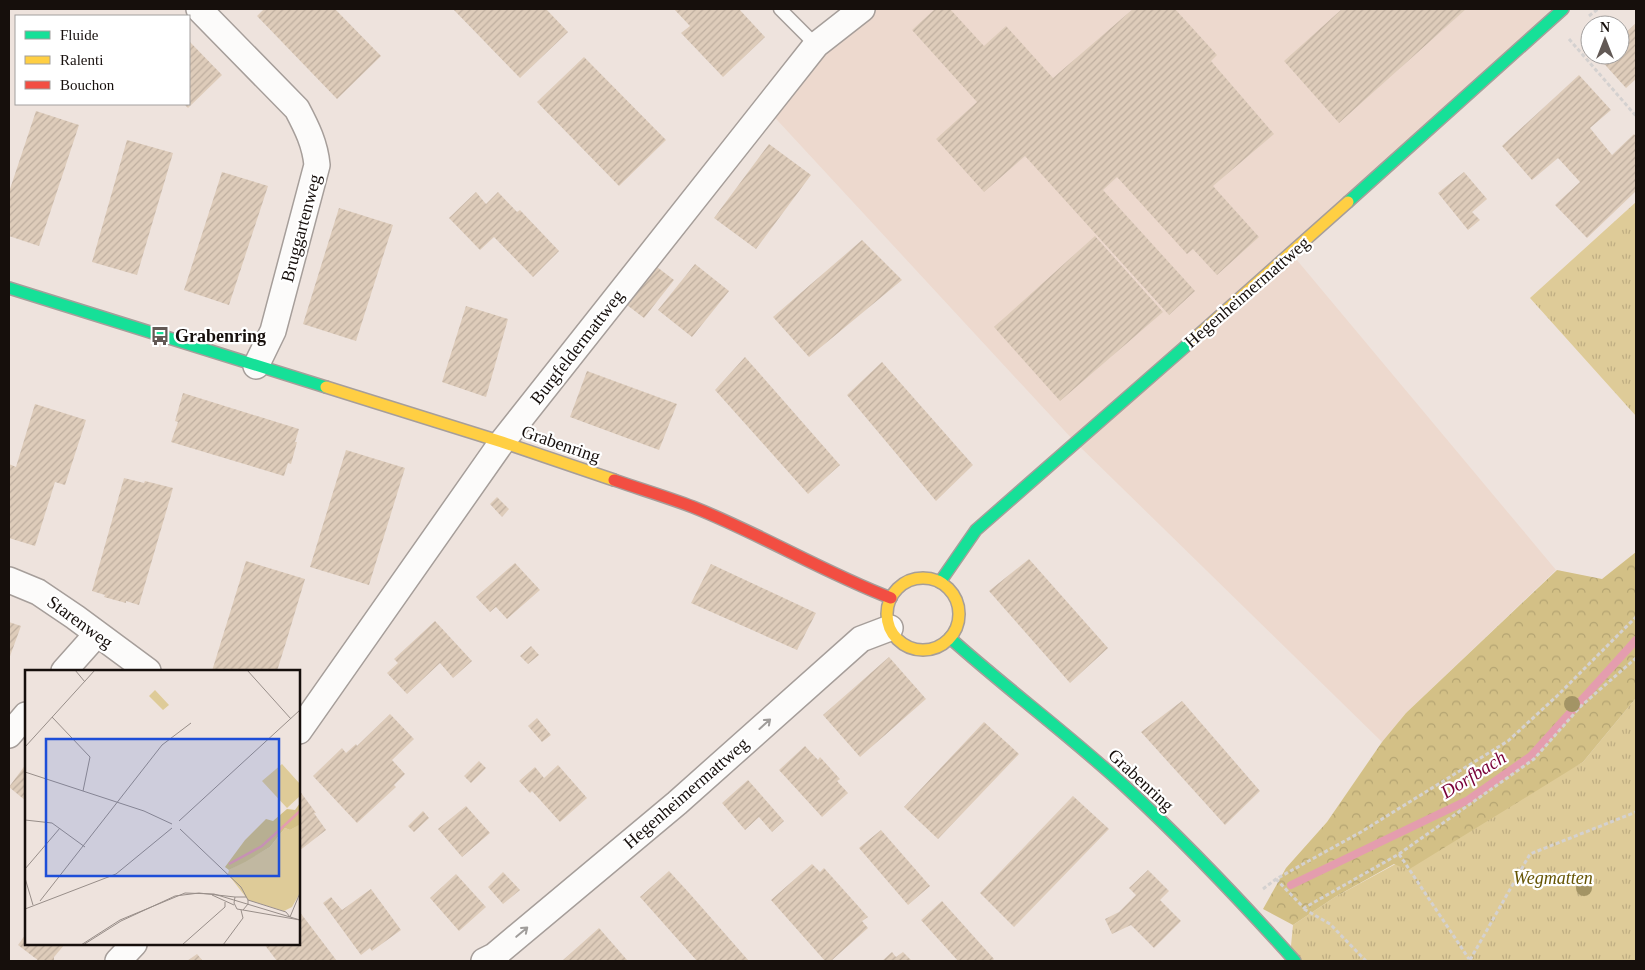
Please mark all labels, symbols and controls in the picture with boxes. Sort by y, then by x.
legend [15,15,190,105]
north arrow [1580,15,1630,65]
text: N [1600,20,1610,35]
text: Fluide [60,27,99,43]
text: Ralenti [60,52,103,68]
text: Bouchon [60,77,115,93]
street label: Bruggartenweg [277,172,325,284]
street label: Hegenheimermattweg [1180,232,1314,352]
street label: Burgfeldermattweg [526,286,628,408]
bus stop icon: Grabenring [149,325,171,347]
place label: Grabenring [175,326,266,346]
street label: Grabenring [519,421,603,467]
street label: Starenweg [43,592,117,652]
inset map [25,670,300,945]
one-way arrow [759,718,772,730]
street label: Hegenheimermattweg [619,733,753,853]
street label: Grabenring [1104,745,1178,815]
water label: Dorfbach [1436,746,1510,803]
park label: Wegmatten [1513,868,1593,888]
one-way arrow [516,927,529,938]

